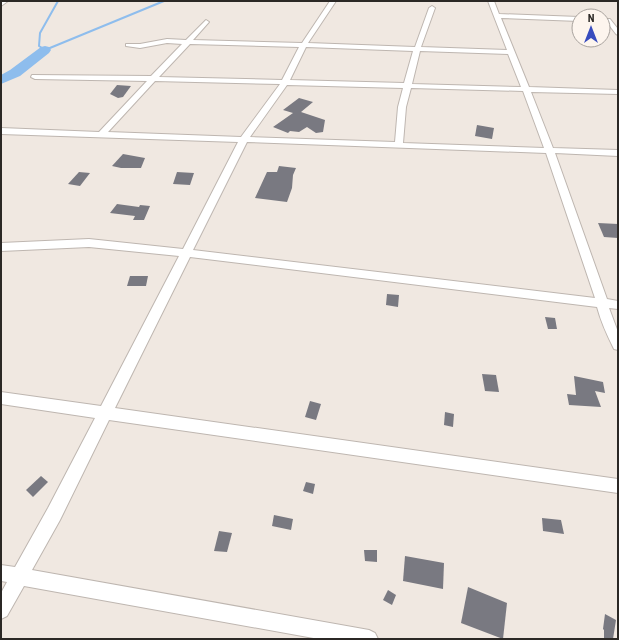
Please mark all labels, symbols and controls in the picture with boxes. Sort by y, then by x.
north arrow [571,8,611,48]
text: N [588,12,595,25]

